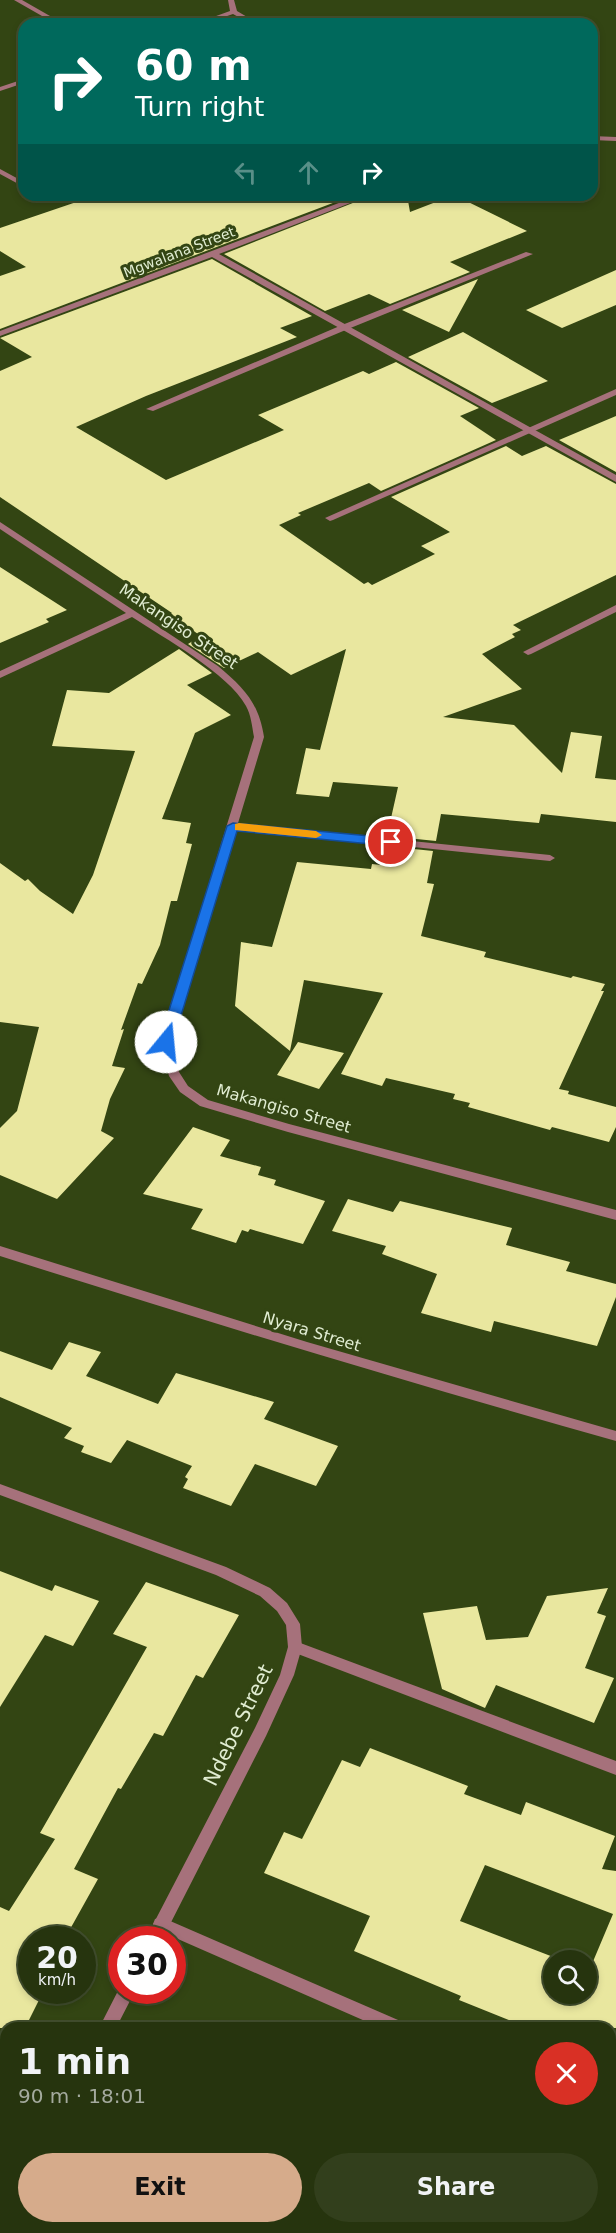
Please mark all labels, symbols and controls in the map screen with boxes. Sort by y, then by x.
text: 60 m [135,41,252,90]
icon: right [36,42,114,120]
text: Turn right [135,91,264,122]
icon: left [229,156,262,189]
icon: ahead [292,156,325,189]
icon: right [355,156,388,189]
street label: Mgwalana Street [121,223,237,281]
street label: Makangiso Street [116,580,242,673]
pin [365,816,416,867]
icon: arrive [374,825,407,858]
position arrow [134,1010,198,1074]
street label: Makangiso Street [214,1080,353,1137]
street label: Nyara Street [261,1308,363,1355]
street label: Ndebe Street [198,1660,278,1790]
speed limit sign: 30 [108,1926,186,2004]
text: 20 [36,1940,78,1975]
map controls [543,1950,597,2004]
button: search [543,1950,597,2004]
text: km/h [38,1971,76,1989]
text: 1 min [18,2041,131,2082]
button: close [535,2042,598,2105]
text: 90 m · 18:01 [18,2084,146,2108]
button: Exit [18,2153,302,2222]
button: Share [314,2153,598,2222]

